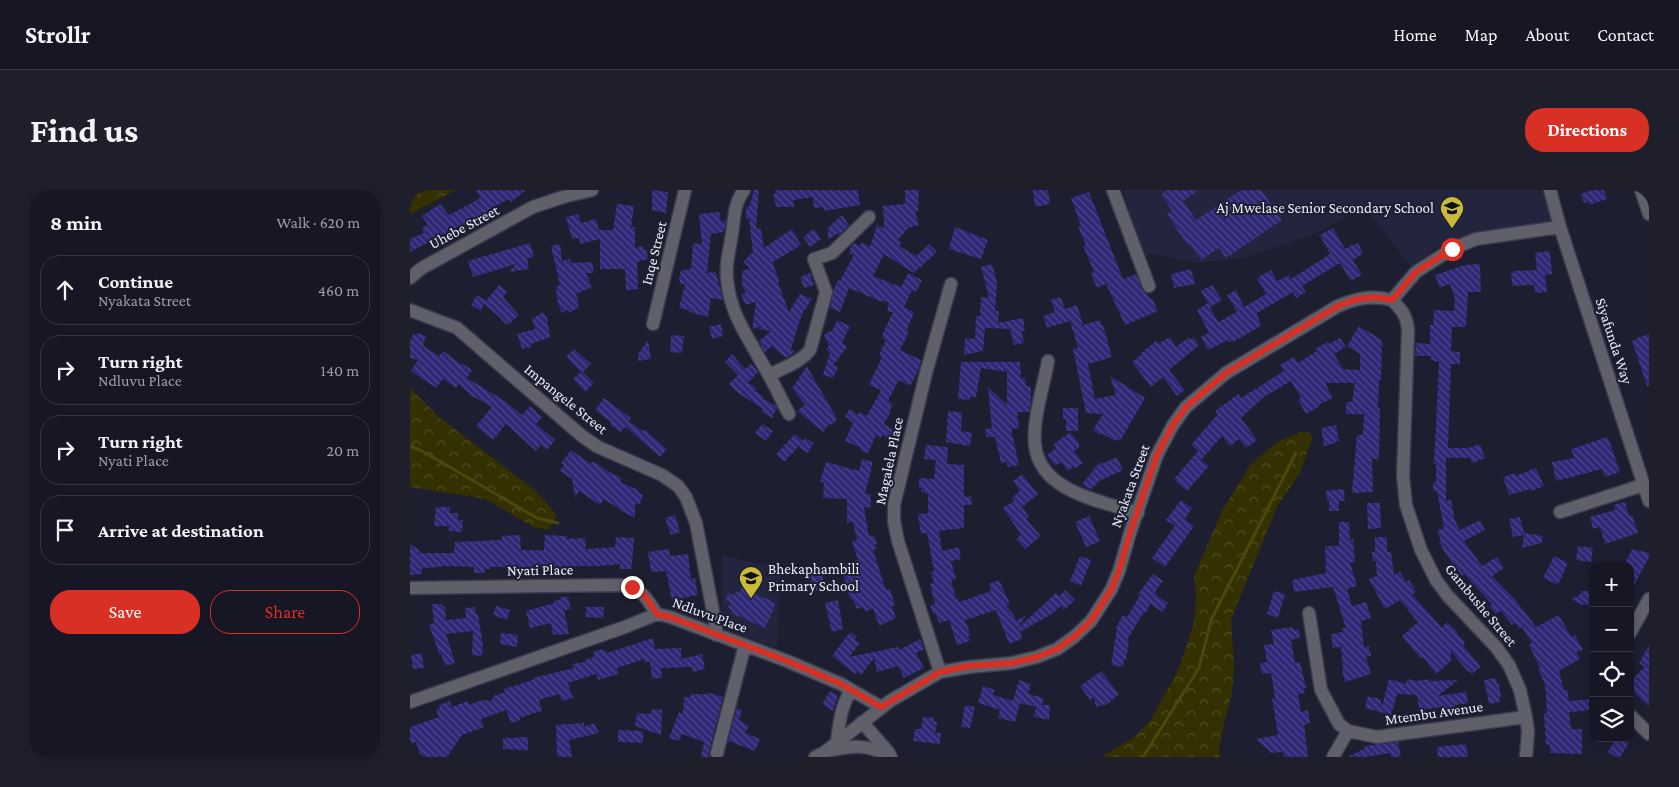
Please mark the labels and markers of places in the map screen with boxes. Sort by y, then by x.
school or university icon: Aj Mwelase Senior Secondary School [1439,195,1465,229]
place label: Aj Mwelase Senior Secondary School [1217,200,1434,217]
place label: Bhekaphambili Primary School [768,561,859,595]
school or university icon: Bhekaphambili Primary School [738,565,764,599]

